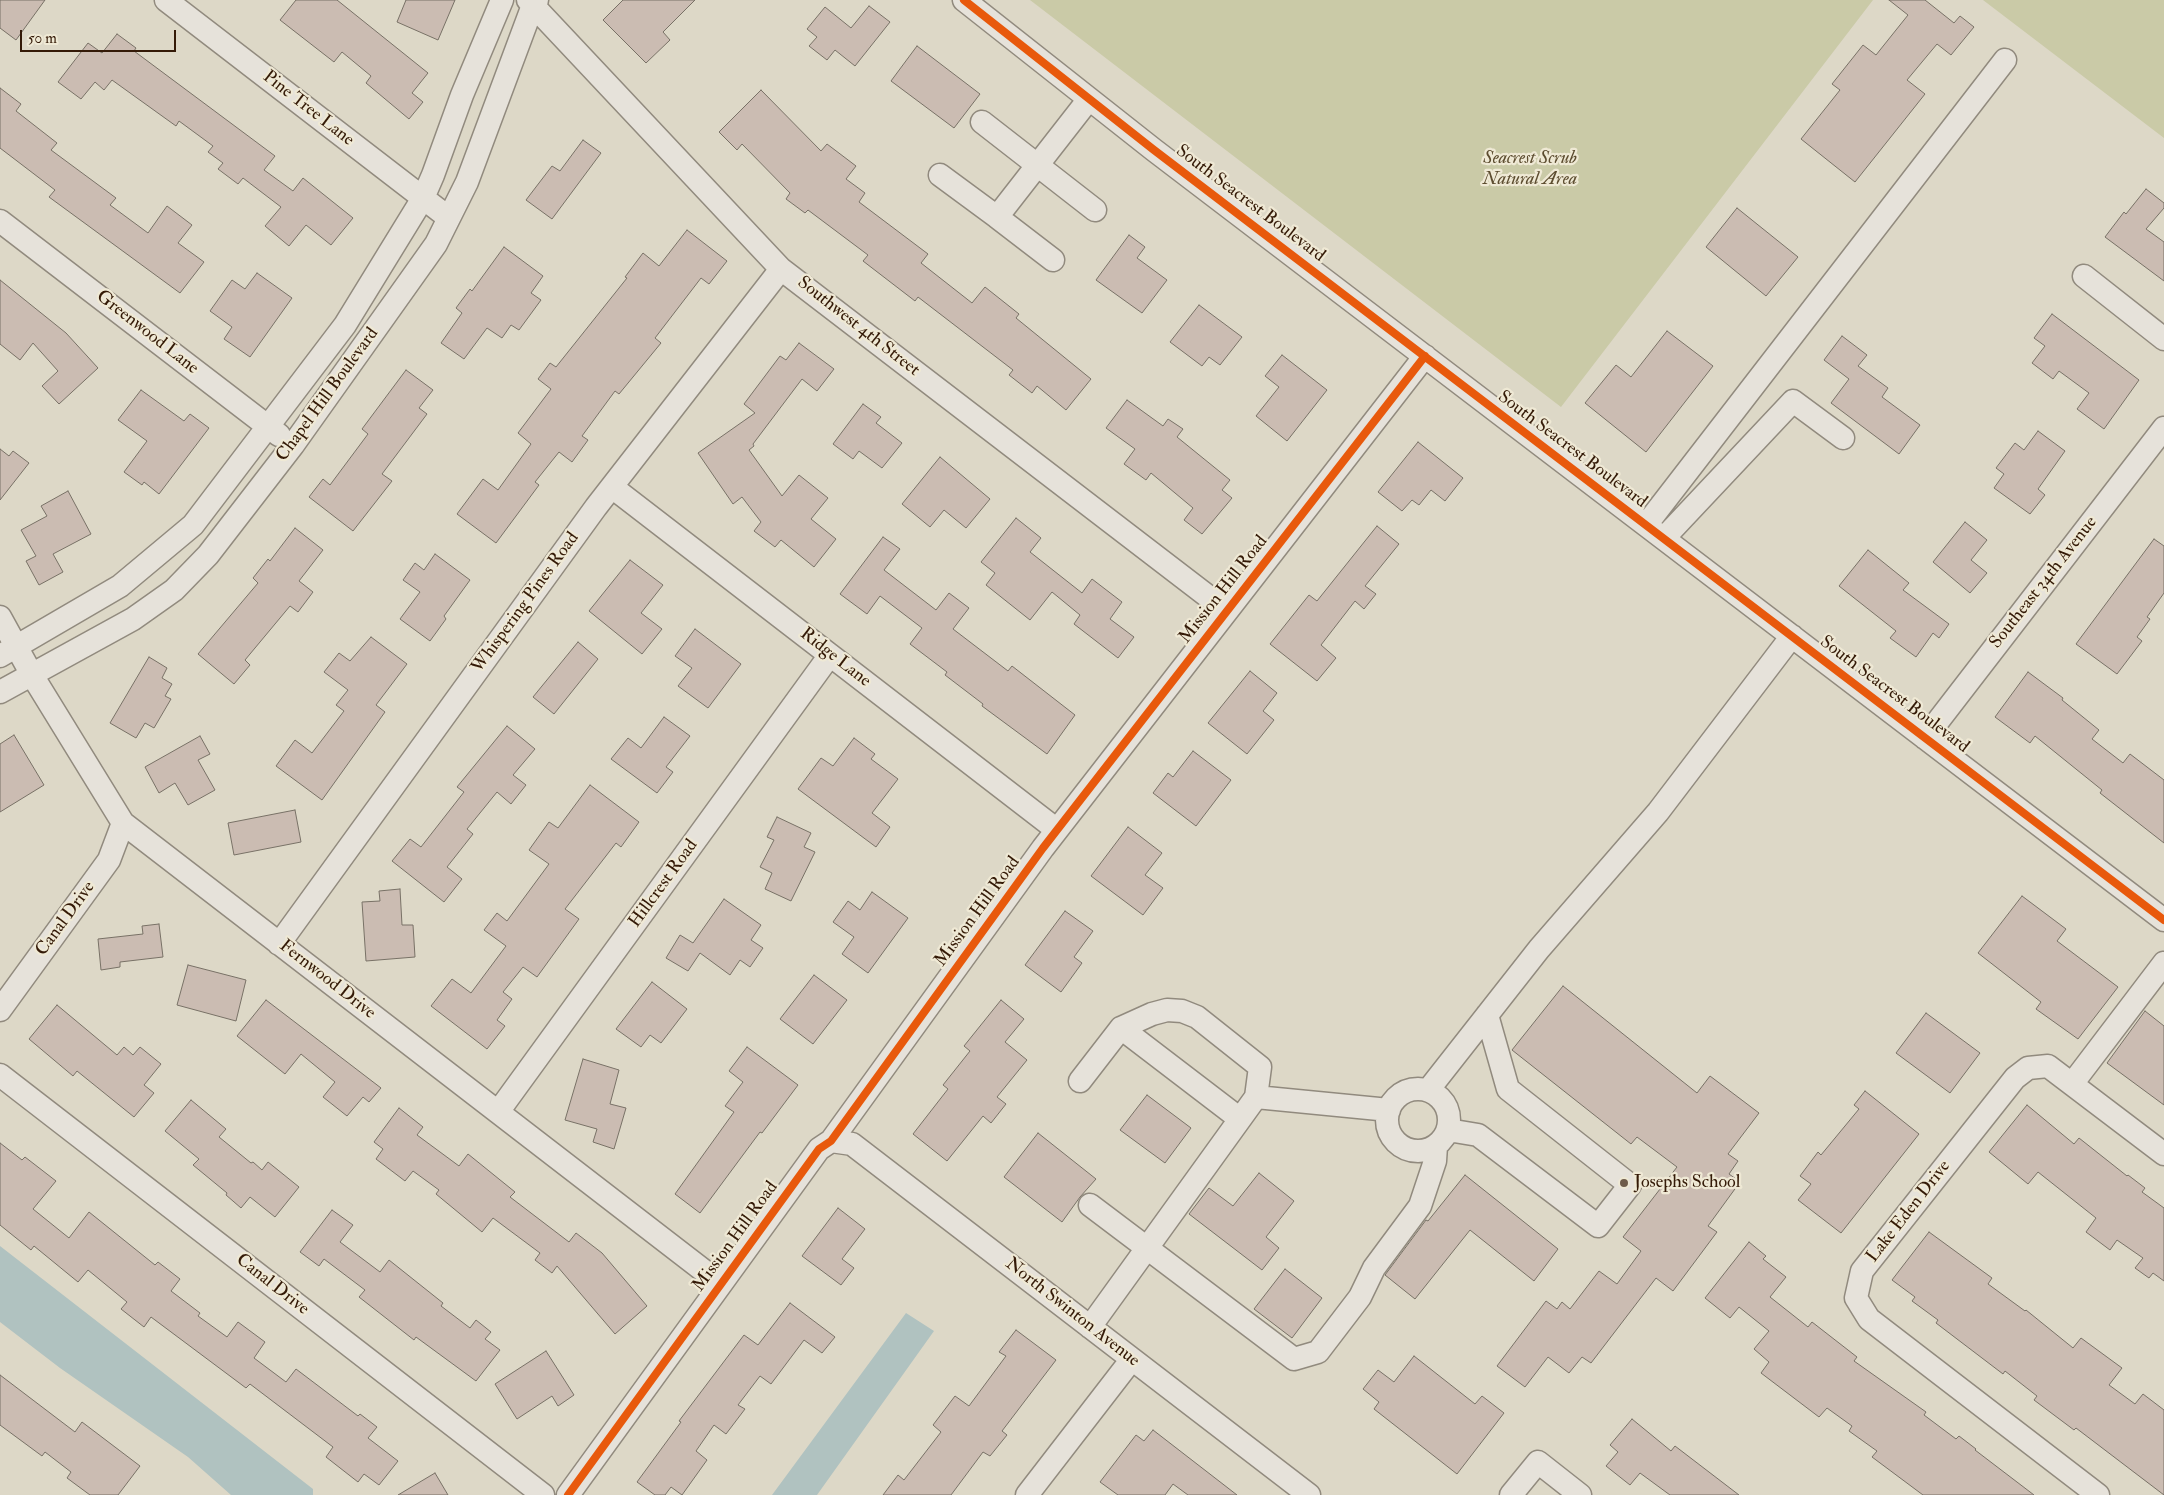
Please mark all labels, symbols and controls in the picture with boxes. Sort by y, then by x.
scale bar [22,20,179,52]
text: 50 m [28,29,57,48]
street label: Pine Tree Lane [258,67,358,151]
street label: South Seacrest Boulevard [1171,141,1329,267]
park label: Seacrest Scrub Natural Area [1483,148,1577,190]
street label: Southwest 4th Street [792,272,924,382]
street label: Greenwood Lane [91,286,203,380]
street label: Chapel Hill Boulevard [272,324,384,466]
street label: South Seacrest Boulevard [1493,387,1651,513]
street label: Southeast 34th Avenue [1986,513,2102,653]
street label: Whispering Pines Road [468,528,584,678]
street label: Mission Hill Road [1175,532,1273,648]
street label: Ridge Lane [795,624,875,692]
street label: South Seacrest Boulevard [1815,632,1973,758]
street label: Hillcrest Road [625,836,703,932]
street label: Mission Hill Road [931,853,1025,971]
street label: Canal Drive [32,878,100,960]
street label: Fernwood Drive [275,936,379,1024]
street label: Lake Eden Drive [1862,1157,1956,1267]
place label: Josephs School [1634,1172,1740,1194]
marker: Josephs School [1618,1177,1630,1189]
street label: Mission Hill Road [689,1178,783,1296]
street label: Canal Drive [231,1250,313,1320]
street label: North Swinton Avenue [1000,1254,1144,1372]

